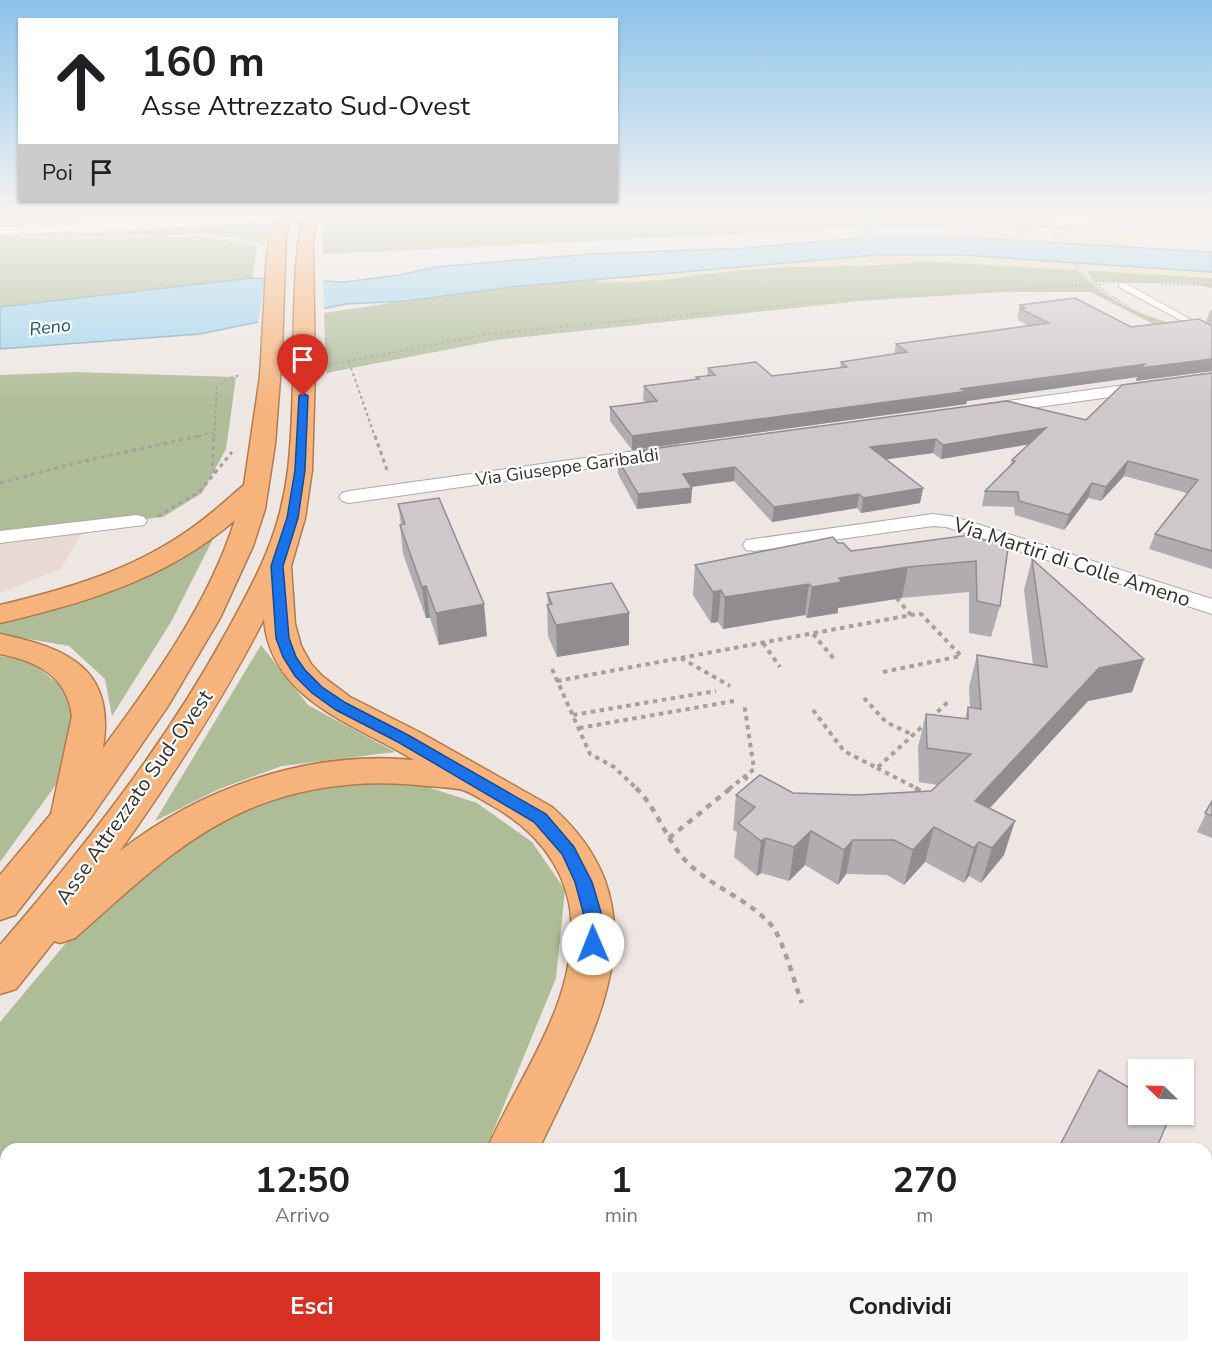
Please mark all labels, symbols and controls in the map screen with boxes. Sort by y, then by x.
text: 160 m [141,34,265,91]
icon: ahead [42,42,120,120]
text: Asse Attrezzato Sud-Ovest [141,88,470,125]
icon: arrive [85,156,118,189]
text: Poi [42,158,73,188]
water label: Reno [28,313,72,341]
pin [277,334,328,396]
icon: arrive [286,343,319,376]
street label: Via Giuseppe Garibaldi [473,442,660,492]
street label: Via Martiri di Colle Ameno [949,510,1194,614]
street label: Asse Attrezzato Sud-Ovest [49,684,219,910]
position arrow [561,912,625,976]
north arrow [1128,1059,1194,1125]
map controls [1128,1059,1194,1125]
text: 12:50 [255,1156,350,1205]
text: 1 [610,1156,632,1205]
text: 270 [892,1156,957,1205]
text: Arrivo [275,1202,330,1229]
text: min [605,1202,638,1229]
text: m [916,1202,933,1229]
button: Esci [24,1272,600,1341]
button: Condividi [612,1272,1188,1341]

